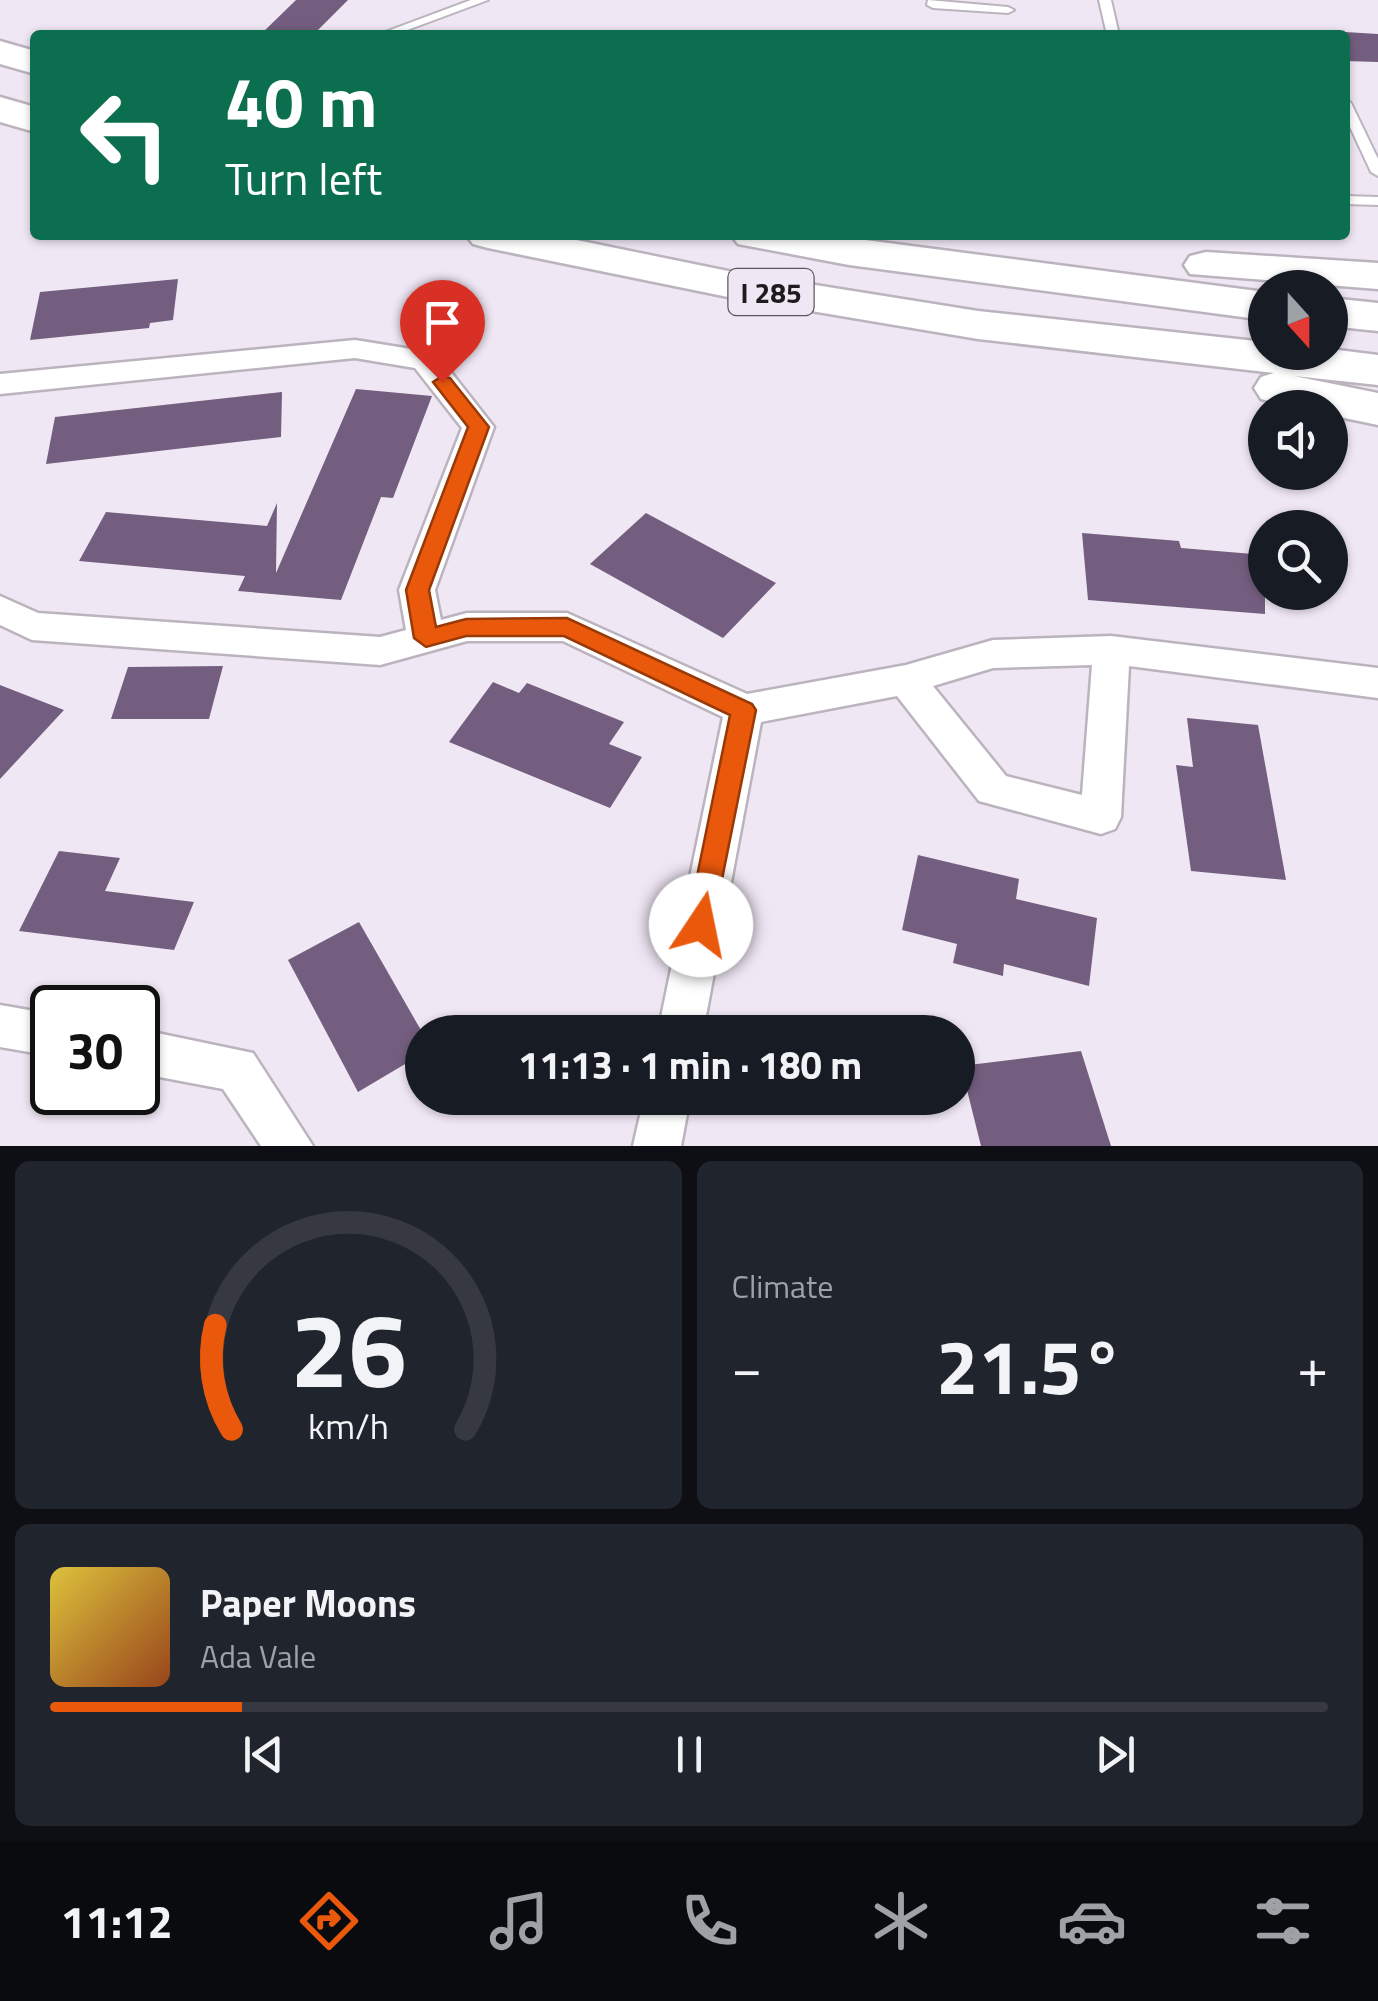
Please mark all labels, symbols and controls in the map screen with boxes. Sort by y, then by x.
text: 40 m [225,48,378,154]
icon: left [60,70,190,200]
text: Turn left [225,144,382,212]
road number: I 285 [728,269,814,315]
north arrow [1248,270,1348,370]
map controls [1248,270,1348,610]
pin [400,280,485,383]
icon: arrive [415,295,470,350]
button: sound [1248,390,1348,490]
button: search [1248,510,1348,610]
position arrow [649,873,753,977]
speed limit sign: 30 [30,985,160,1115]
text: 11:13 · 1 min · 180 m [518,1036,862,1094]
text: Climate [732,1262,833,1310]
text: 26 [290,1269,406,1427]
text: 21.5° [936,1309,1123,1423]
text: − [732,1325,762,1408]
text: + [1297,1325,1328,1408]
text: km/h [308,1398,389,1453]
text: Paper Moons [200,1574,416,1632]
text: Ada Vale [200,1632,316,1680]
icon: previous [236,1727,291,1782]
icon: pause [662,1727,717,1782]
icon: next [1088,1727,1143,1782]
icon: directions [294,1886,364,1956]
icon: music [484,1886,554,1956]
icon: phone [675,1886,745,1956]
icon: climate [866,1886,936,1956]
icon: car [1057,1886,1127,1956]
icon: filters [1248,1886,1318,1956]
text: 11:12 [60,1887,173,1955]

